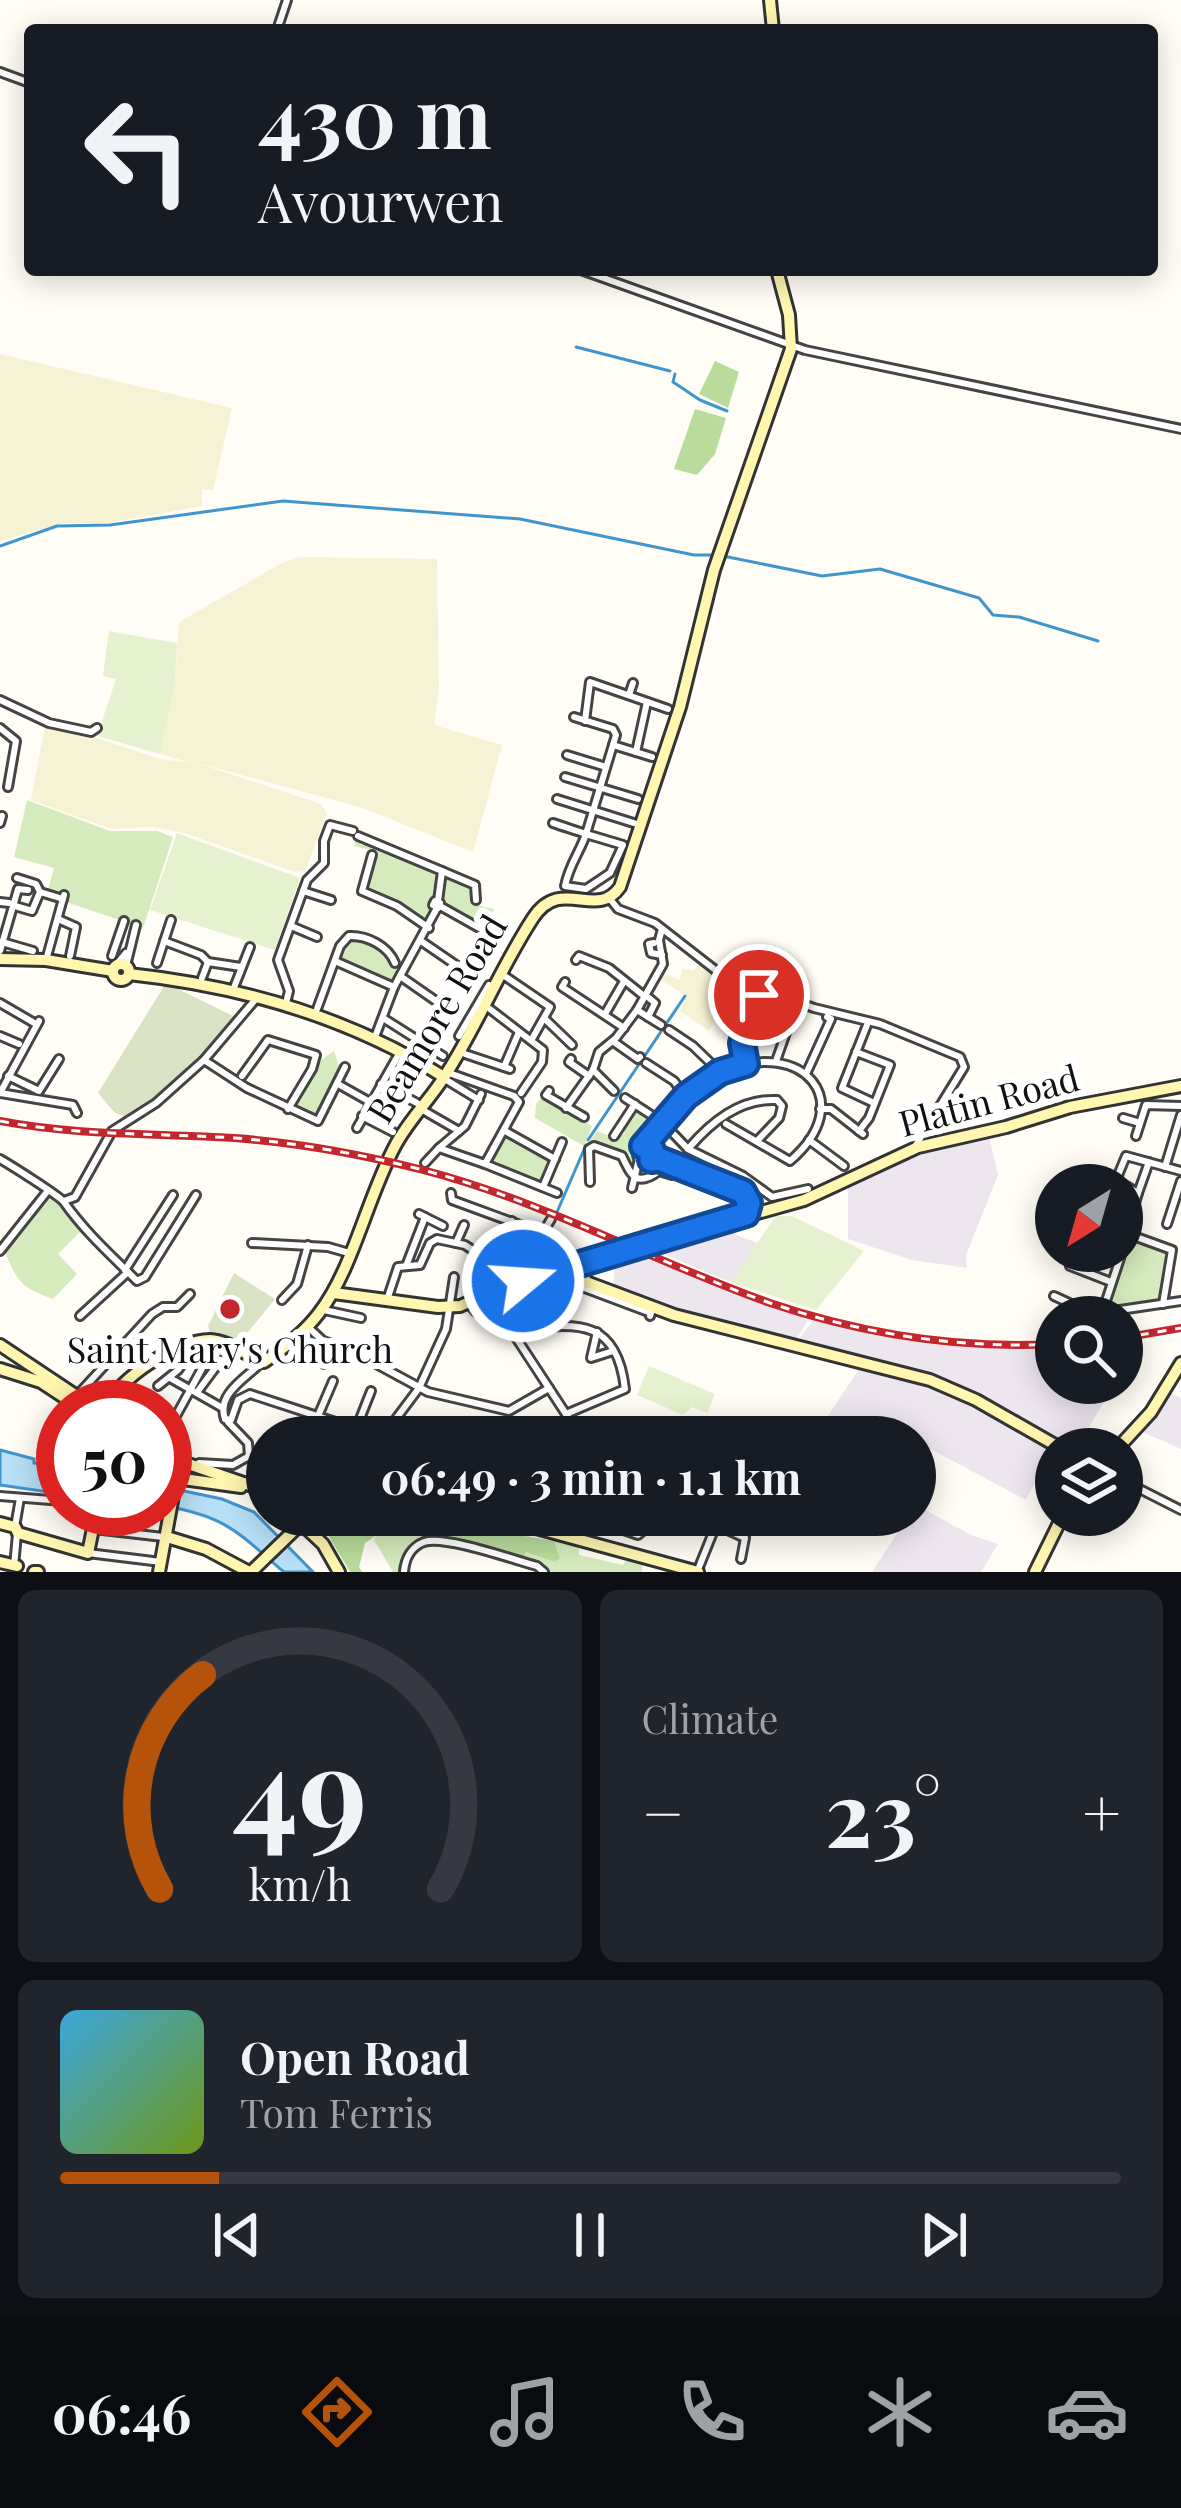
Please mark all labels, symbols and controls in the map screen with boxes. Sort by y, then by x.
text: 430 m [258,58,492,170]
icon: left [60,72,216,228]
text: Avourwen [258,165,504,237]
street label: Beamore Road [354,905,516,1131]
pin [708,944,810,1046]
icon: arrive [726,962,792,1028]
street label: Platin Road [893,1052,1084,1146]
north arrow [1035,1164,1143,1272]
map controls [1035,1164,1143,1536]
position arrow [460,1218,586,1344]
marker: Saint Mary's Church [217,1296,243,1322]
button: search [1035,1296,1143,1404]
place label: Saint Mary's Church [67,1324,393,1372]
speed limit sign: 50 [36,1380,192,1536]
button: layers [1035,1428,1143,1536]
text: 06:49 · 3 min · 1.1 km [381,1446,801,1506]
text: Climate [642,1692,779,1744]
text: 49 [232,1703,367,1869]
text: 23° [825,1751,941,1871]
text: − [642,1767,684,1855]
text: + [1082,1767,1121,1855]
text: km/h [248,1855,351,1912]
text: Open Road [240,2026,470,2086]
text: Tom Ferris [240,2086,433,2138]
icon: previous [204,2202,270,2268]
icon: pause [557,2202,623,2268]
icon: next [911,2202,977,2268]
icon: directions [295,2370,379,2454]
icon: music [483,2370,567,2454]
icon: phone [670,2370,754,2454]
icon: climate [858,2370,942,2454]
icon: car [1045,2370,1129,2454]
text: 06:46 [52,2376,191,2448]

